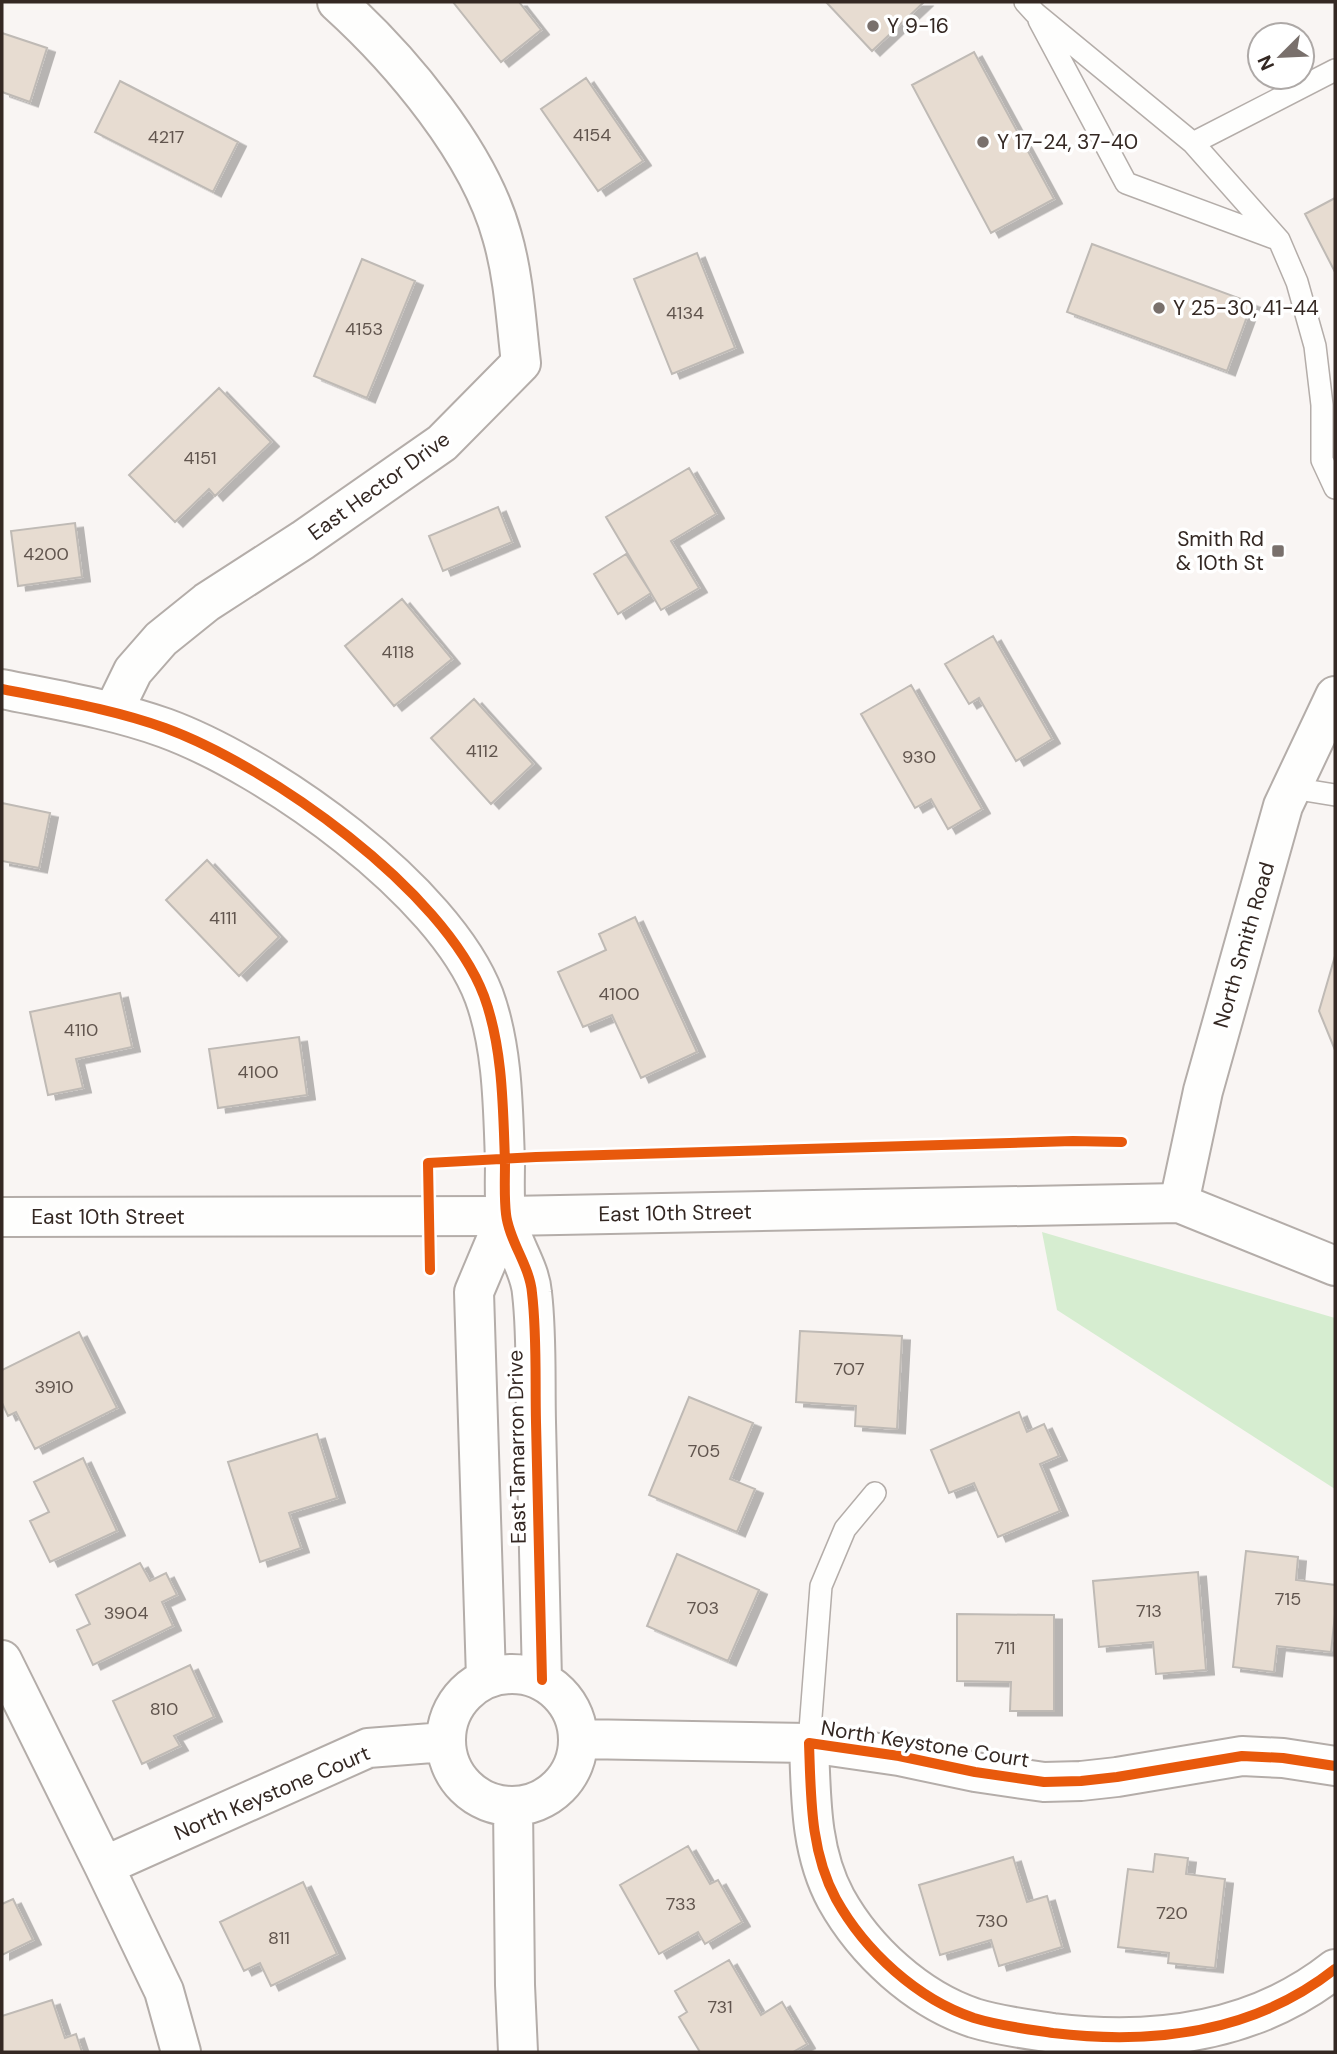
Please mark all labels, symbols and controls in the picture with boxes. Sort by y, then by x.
place label: Y 9-16 [887,12,949,40]
marker: Y 9-16 [865,18,881,34]
north arrow [1246,21,1316,91]
text: N [1252,51,1280,74]
house number: 4154 [573,123,611,147]
house number: 4217 [148,125,184,149]
place label: Y 17-24, 37-40 [997,128,1138,156]
marker: Y 17-24, 37-40 [975,134,991,150]
place label: Y 25-30, 41-44 [1173,294,1319,322]
marker: Y 25-30, 41-44 [1151,300,1167,316]
house number: 4134 [666,301,704,325]
house number: 4153 [345,317,383,341]
street label: East Hector Drive [303,425,455,547]
house number: 4151 [183,446,217,470]
place label: Smith Rd & 10th St [1176,525,1264,577]
house number: 4200 [23,542,69,566]
marker: Smith Rd & 10th St [1270,543,1286,559]
house number: 4118 [381,640,415,664]
house number: 4112 [466,739,498,763]
house number: 930 [902,745,936,769]
street label: North Smith Road [1207,859,1281,1031]
house number: 4111 [209,906,237,930]
house number: 4100 [598,982,640,1006]
house number: 4110 [64,1018,98,1042]
house number: 4100 [237,1060,279,1084]
street label: East 10th Street [598,1198,752,1228]
street label: East 10th Street [31,1203,185,1231]
street label: East Tamarron Drive [501,1350,533,1544]
house number: 707 [833,1357,865,1381]
house number: 3910 [34,1375,74,1399]
house number: 705 [688,1439,720,1463]
house number: 715 [1275,1587,1301,1611]
house number: 703 [687,1596,719,1620]
house number: 713 [1136,1599,1162,1623]
house number: 3904 [104,1601,148,1625]
house number: 711 [995,1636,1015,1660]
house number: 810 [150,1697,178,1721]
street label: North Keystone Court [819,1714,1031,1774]
street label: North Keystone Court [170,1739,374,1847]
house number: 733 [666,1892,696,1916]
house number: 720 [1156,1901,1188,1925]
house number: 730 [976,1909,1008,1933]
house number: 811 [268,1926,290,1950]
house number: 731 [707,1995,733,2019]

